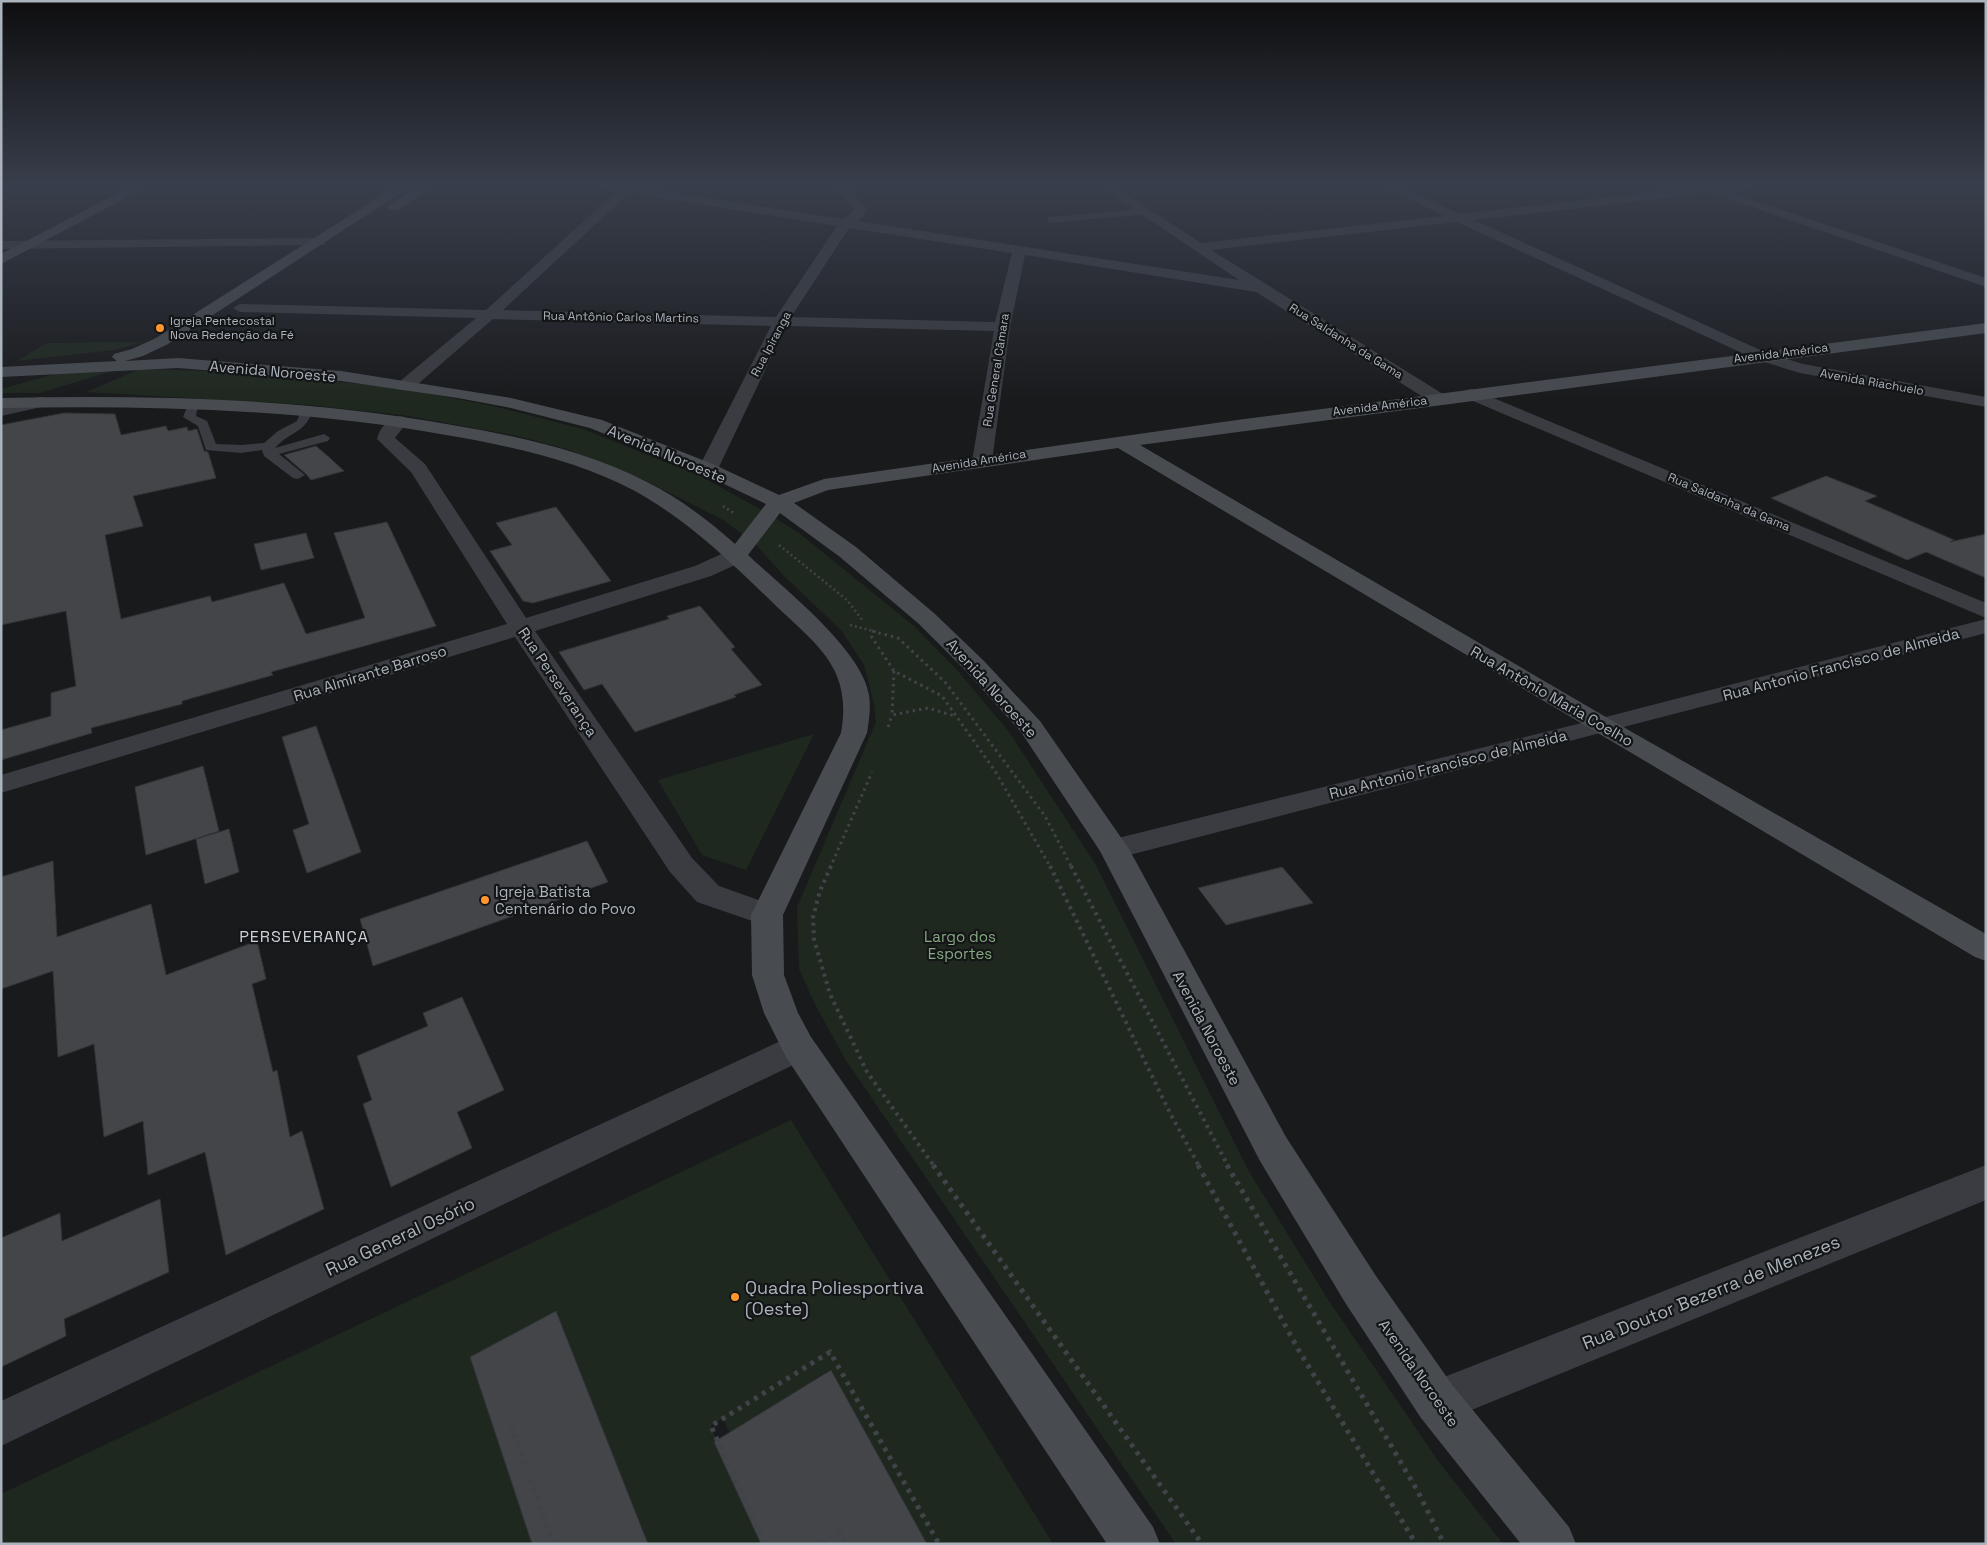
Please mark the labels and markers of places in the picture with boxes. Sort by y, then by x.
place label: Igreja Pentecostal Nova Redenção da Fé [170,313,294,343]
marker: Igreja Pentecostal Nova Redenção da Fé [154,322,166,334]
place label: Igreja Batista Centenário do Povo [495,882,636,918]
marker: Igreja Batista Centenário do Povo [479,894,491,906]
place label: Quadra Poliesportiva (Oeste) [745,1276,924,1320]
marker: Quadra Poliesportiva (Oeste) [729,1291,741,1303]

